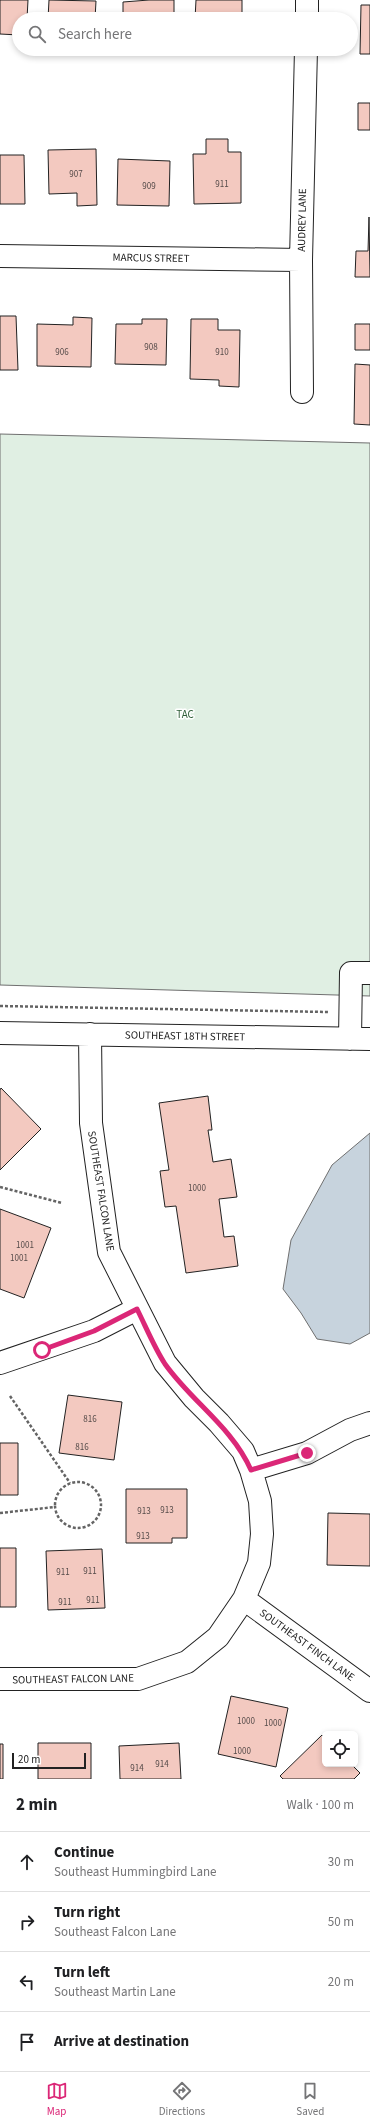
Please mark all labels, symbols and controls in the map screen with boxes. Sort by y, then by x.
search box [12,12,358,56]
icon: search [26,23,48,45]
text: Search here [58,24,132,45]
house number: 907 [69,168,83,181]
house number: 911 [215,178,229,191]
house number: 909 [142,180,156,193]
street label: AUDREY LANE [294,188,310,252]
street label: MARCUS STREET [113,250,190,266]
house number: 908 [144,341,158,354]
house number: 906 [55,346,69,359]
house number: 910 [215,346,229,359]
park label: TAC [176,707,194,722]
street label: SOUTHEAST 18TH STREET [125,1027,245,1045]
street label: SOUTHEAST FALCON LANE [84,1130,118,1253]
house number: 1000 [188,1182,206,1195]
house number: 1001 [16,1239,34,1252]
house number: 1001 [10,1252,28,1265]
route start [33,1341,51,1359]
house number: 816 [83,1413,97,1426]
house number: 816 [75,1441,89,1454]
route end [298,1444,316,1462]
house number: 913 [160,1504,174,1517]
house number: 913 [137,1505,151,1518]
house number: 913 [136,1530,150,1543]
house number: 911 [83,1565,97,1578]
house number: 911 [56,1566,70,1579]
house number: 911 [86,1594,100,1607]
house number: 911 [58,1596,72,1609]
street label: SOUTHEAST FINCH LANE [256,1605,358,1685]
street label: SOUTHEAST FALCON LANE [12,1670,134,1688]
house number: 1000 [237,1715,255,1728]
house number: 1000 [264,1717,282,1730]
map controls [322,1731,358,1767]
button: locate [322,1731,358,1767]
house number: 1000 [233,1745,251,1758]
scale bar [12,1751,86,1770]
text: 20 m [18,1752,40,1767]
house number: 914 [155,1758,169,1771]
house number: 914 [130,1762,144,1775]
text: 2 min [16,1793,57,1817]
text: Walk · 100 m [286,1796,354,1814]
text: Continue [54,1842,114,1863]
icon: ahead [16,1851,38,1873]
text: 30 m [328,1853,354,1871]
text: Southeast Hummingbird Lane [54,1863,217,1881]
text: Turn right [54,1902,120,1923]
icon: right [16,1911,38,1933]
text: 50 m [328,1913,354,1931]
text: Southeast Falcon Lane [54,1923,176,1941]
text: Turn left [54,1962,110,1983]
icon: left [16,1971,38,1993]
text: 20 m [328,1973,354,1991]
text: Southeast Martin Lane [54,1983,176,2001]
icon: arrive [16,2031,38,2053]
text: Arrive at destination [54,2031,189,2052]
tab: Map [46,2080,68,2119]
tab: Directions [159,2080,205,2119]
tab: Saved [296,2080,324,2119]

